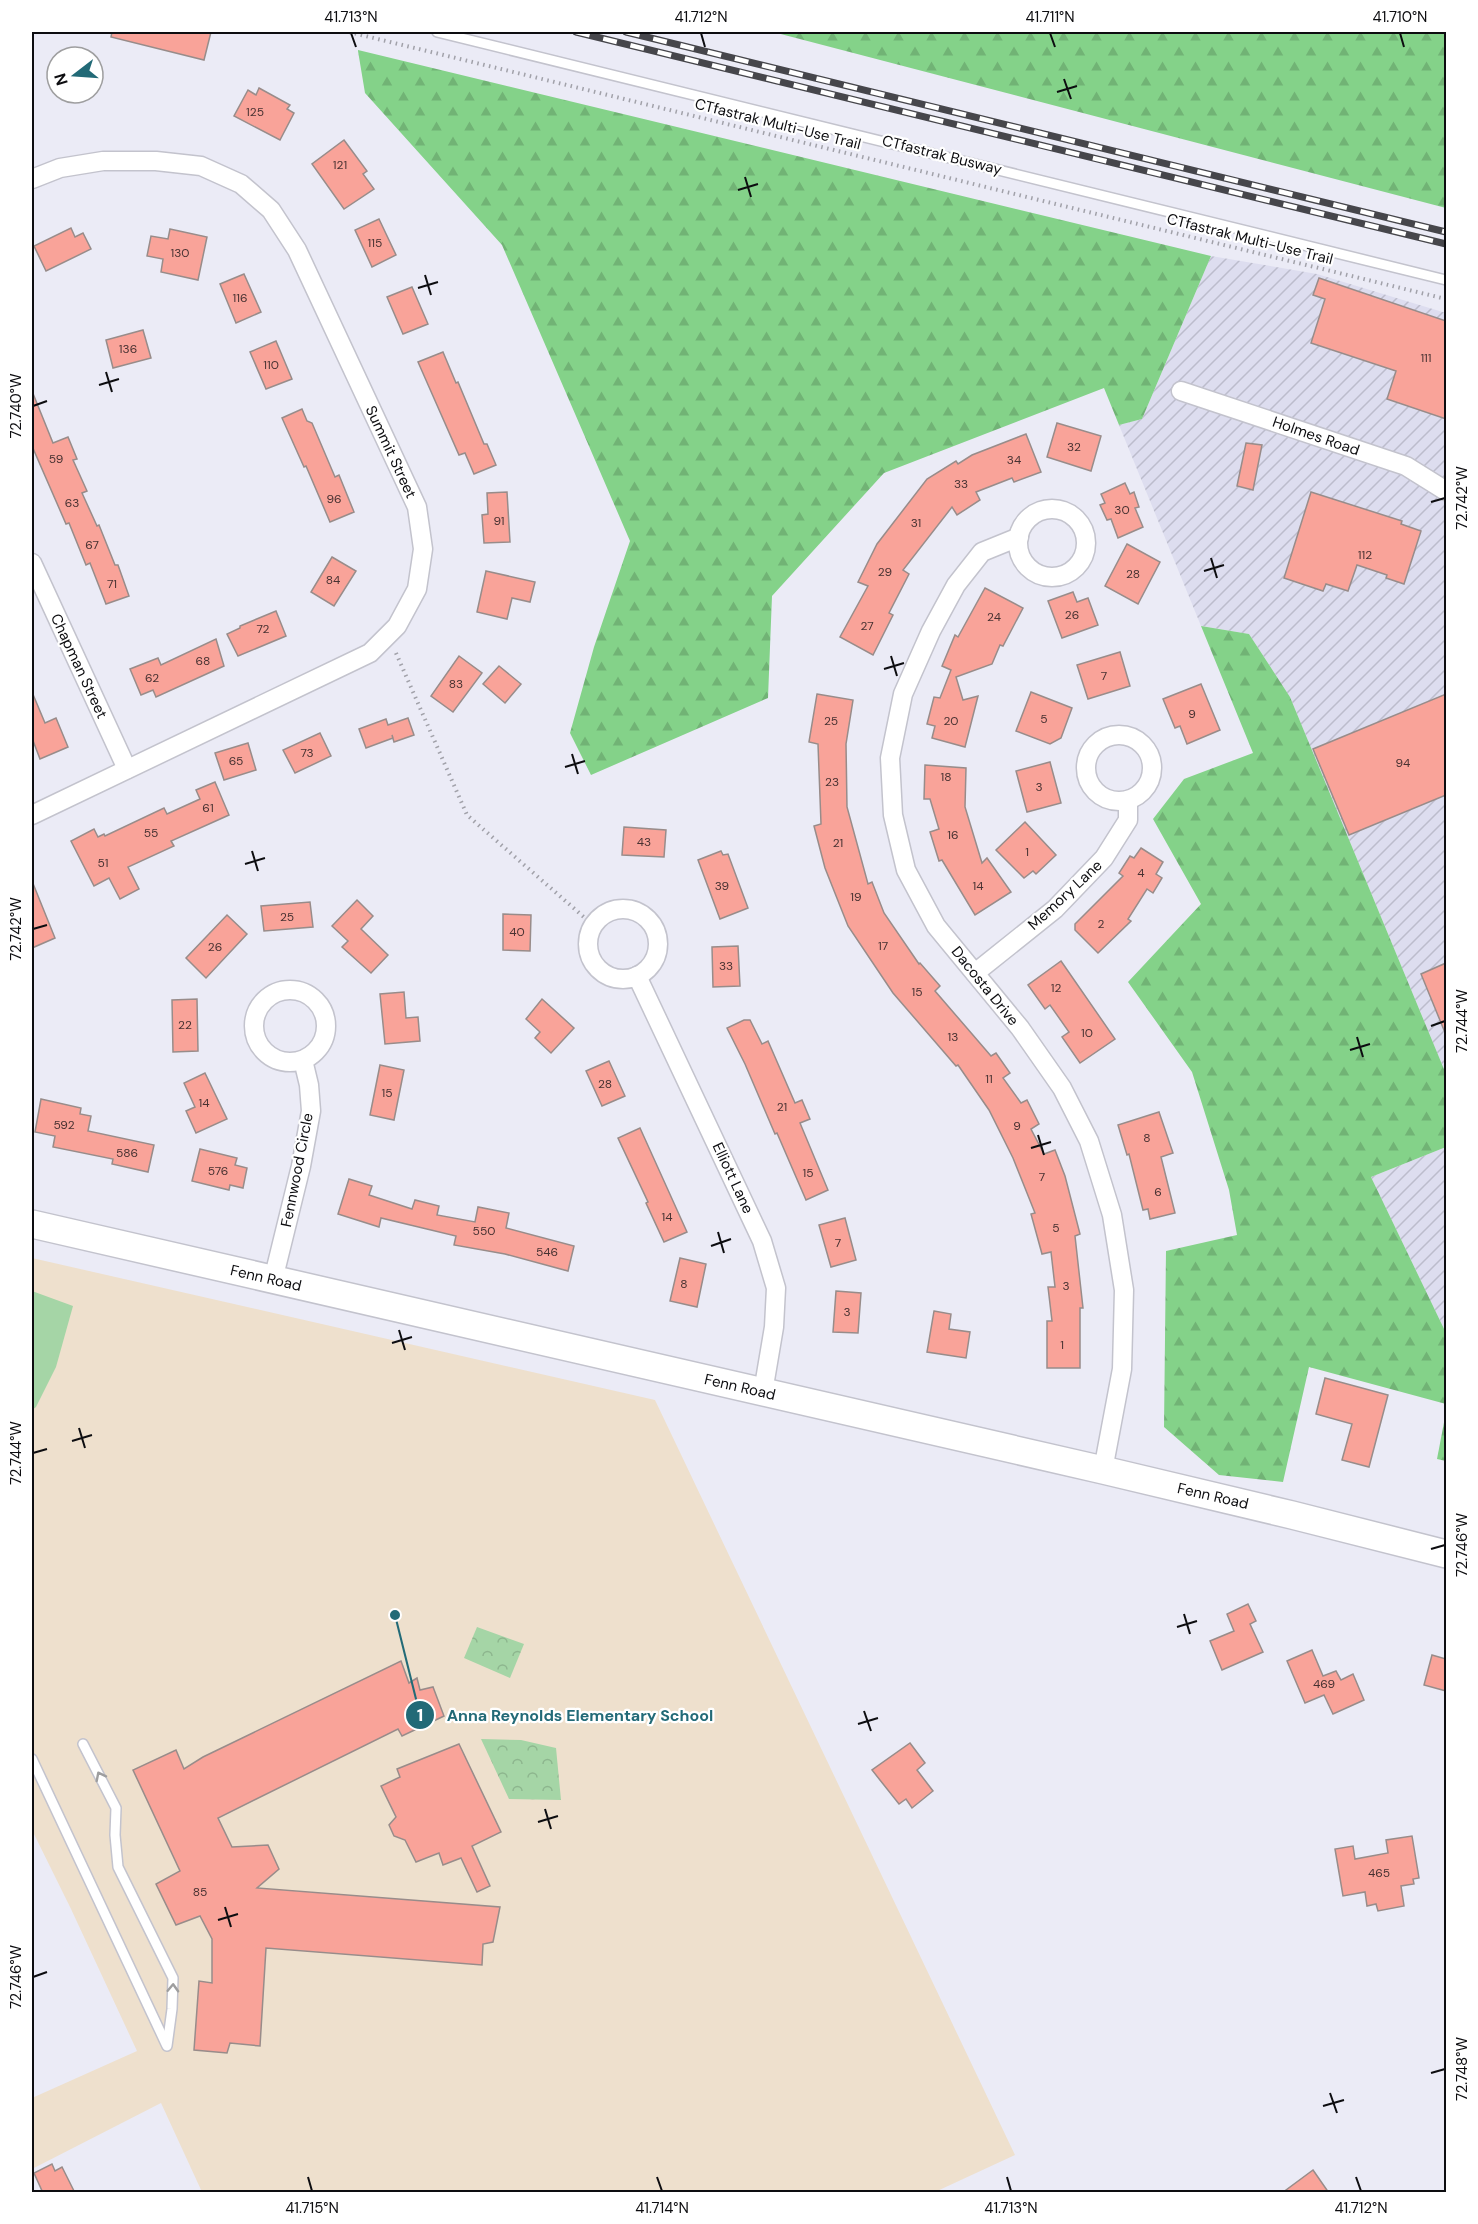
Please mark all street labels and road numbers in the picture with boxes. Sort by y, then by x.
street label: CTfastrak Multi-Use Trail [693,94,863,154]
street label: CTfastrak Busway [880,130,1005,180]
street label: CTfastrak Multi-Use Trail [1165,209,1335,269]
street label: Summit Street [361,402,421,502]
street label: Holmes Road [1270,412,1362,460]
street label: Chapman Street [46,610,112,722]
street label: Memory Lane [1024,855,1106,935]
street label: Dacosta Drive [947,942,1023,1030]
street label: Fennwood Circle [276,1111,318,1229]
street label: Elliott Lane [708,1139,758,1217]
street label: Fenn Road [228,1260,304,1296]
street label: Fenn Road [702,1369,778,1405]
street label: Fenn Road [1175,1478,1251,1514]

